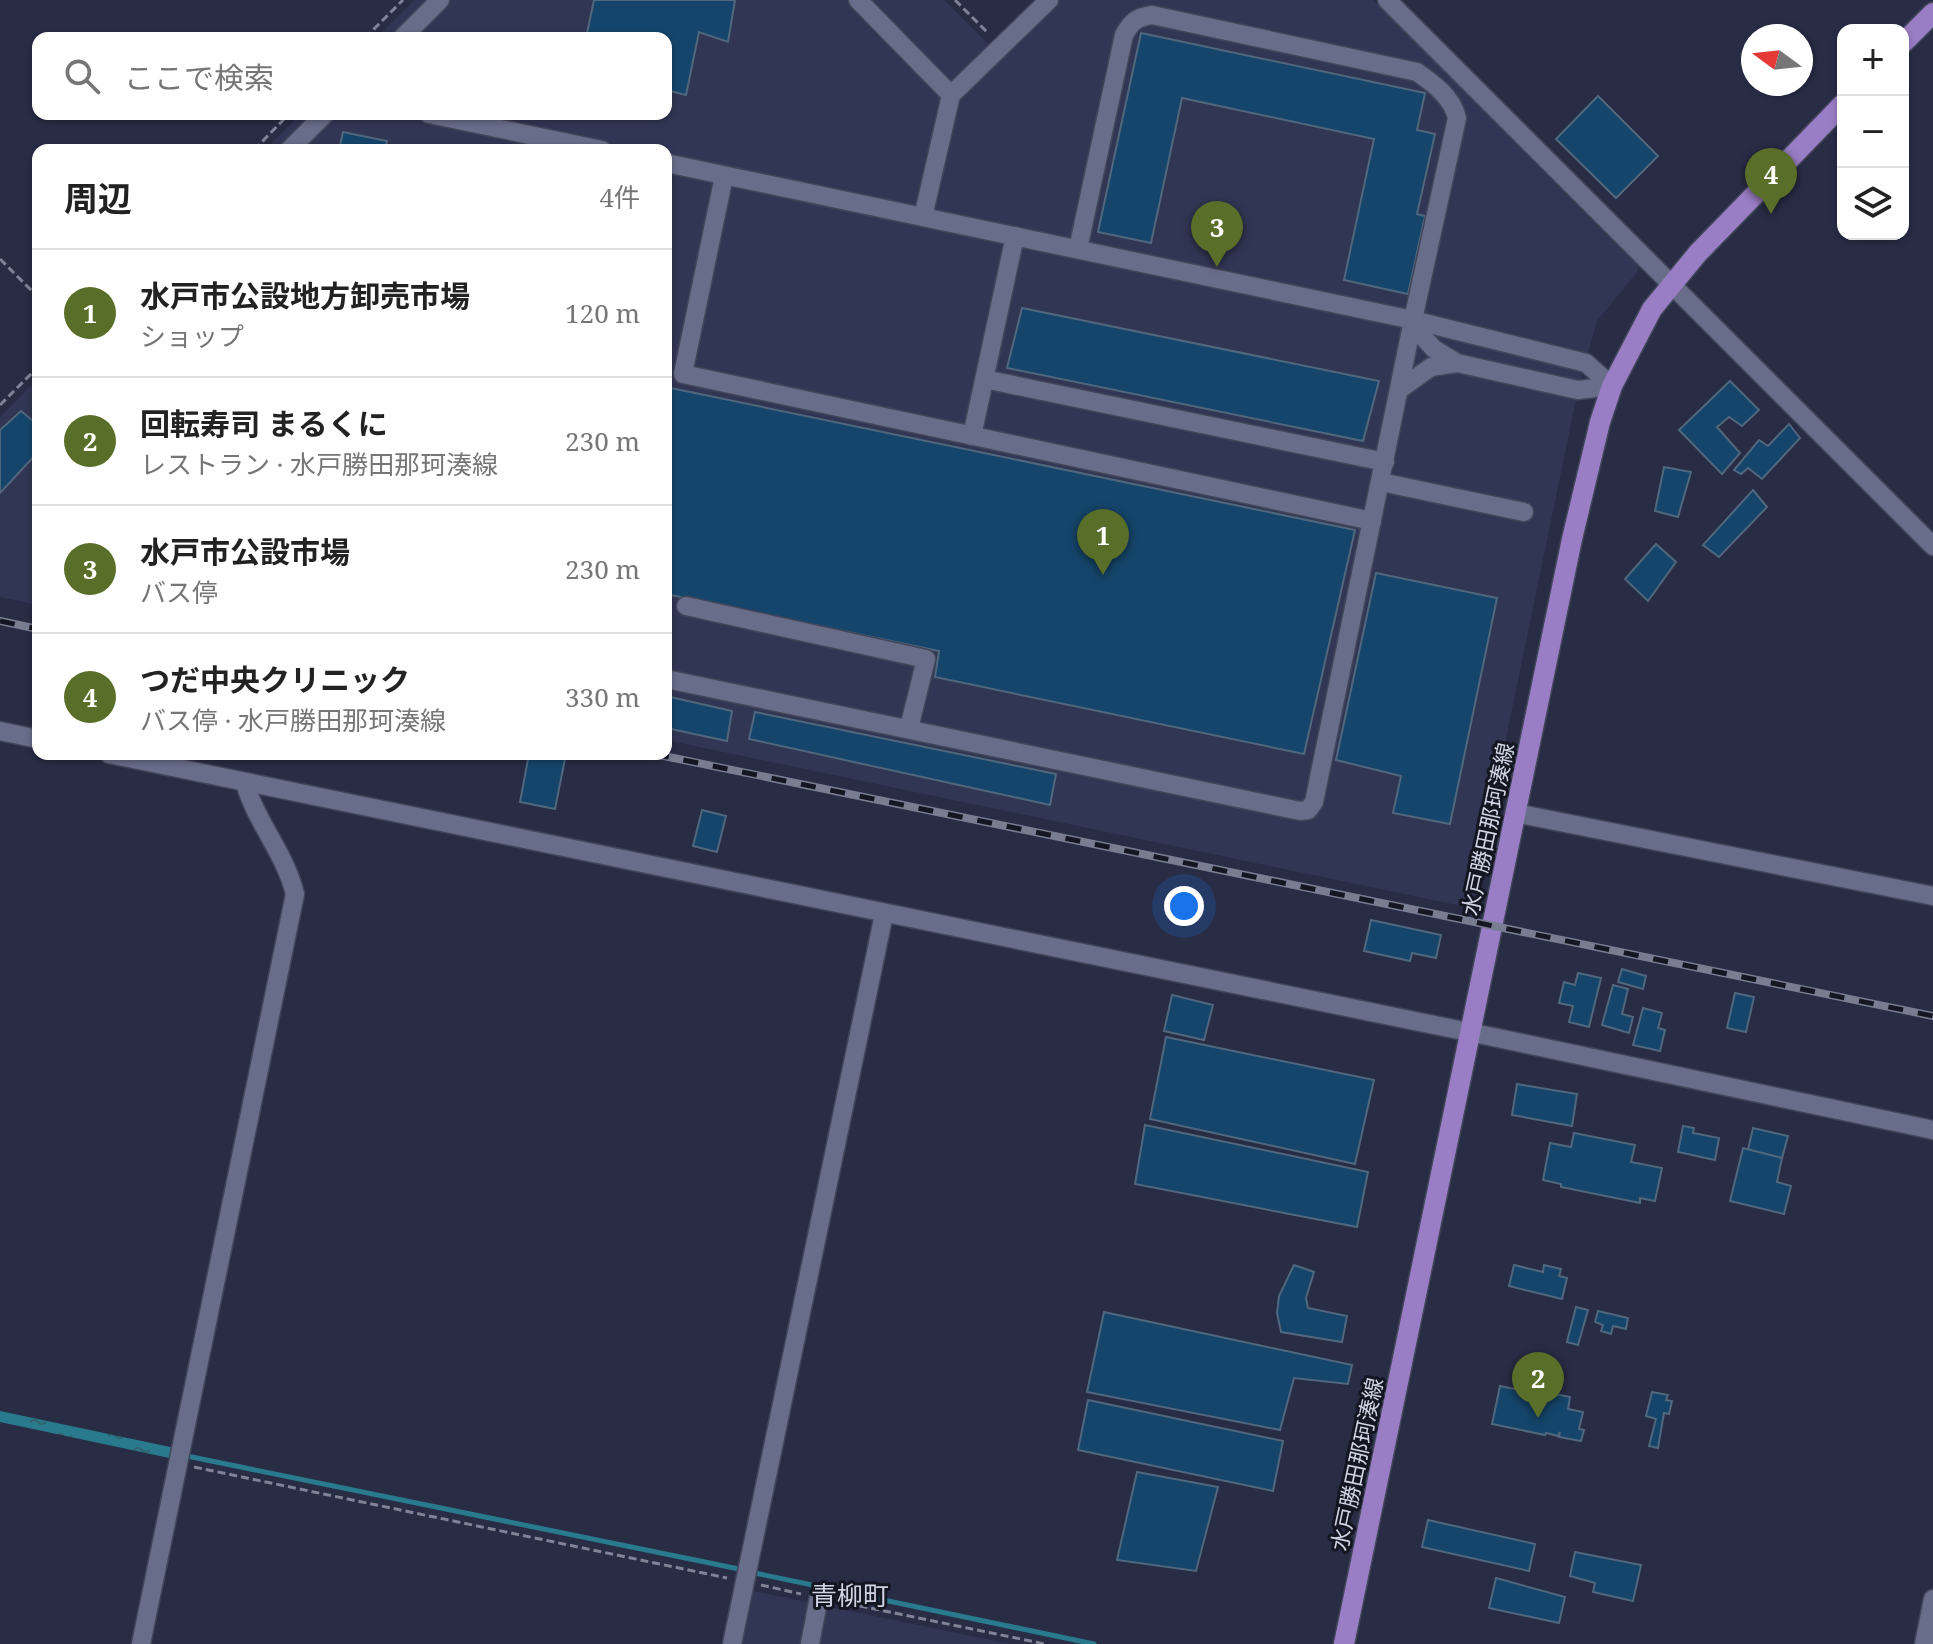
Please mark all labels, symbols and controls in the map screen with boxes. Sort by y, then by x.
north arrow [1741,24,1813,96]
map controls [1837,24,1909,240]
button: + [1837,24,1909,96]
search box [32,32,672,120]
icon: search [60,54,104,98]
text: ここで検索 [124,57,274,98]
button: − [1837,96,1909,168]
pin: 4 [1745,148,1797,214]
button: layers [1837,168,1909,240]
text: 周辺 [64,175,132,221]
text: 4件 [599,179,640,215]
pin: 3 [1191,201,1243,267]
text: 水戸市公設地方卸売市場 [140,275,470,316]
text: 1 [83,295,97,331]
text: 120 m [565,295,640,331]
text: ショップ [140,318,244,354]
text: 回転寿司 まるくに [140,403,388,444]
text: 2 [83,423,97,459]
text: 230 m [565,423,640,459]
text: レストラン · 水戸勝田那珂湊線 [140,446,498,482]
pin: 1 [1077,509,1129,575]
text: 水戸市公設市場 [140,531,350,572]
text: 3 [83,551,97,587]
text: 230 m [565,551,640,587]
text: バス停 [140,574,218,610]
text: つだ中央クリニック [140,659,410,700]
text: 4 [83,679,97,715]
text: 330 m [565,679,640,715]
text: バス停 · 水戸勝田那珂湊線 [140,702,446,738]
street label: 水戸勝田那珂湊線 [1454,740,1520,918]
your location [1164,886,1204,926]
pin: 2 [1512,1352,1564,1418]
street label: 水戸勝田那珂湊線 [1323,1375,1389,1553]
district label: 青柳町 [811,1577,889,1613]

